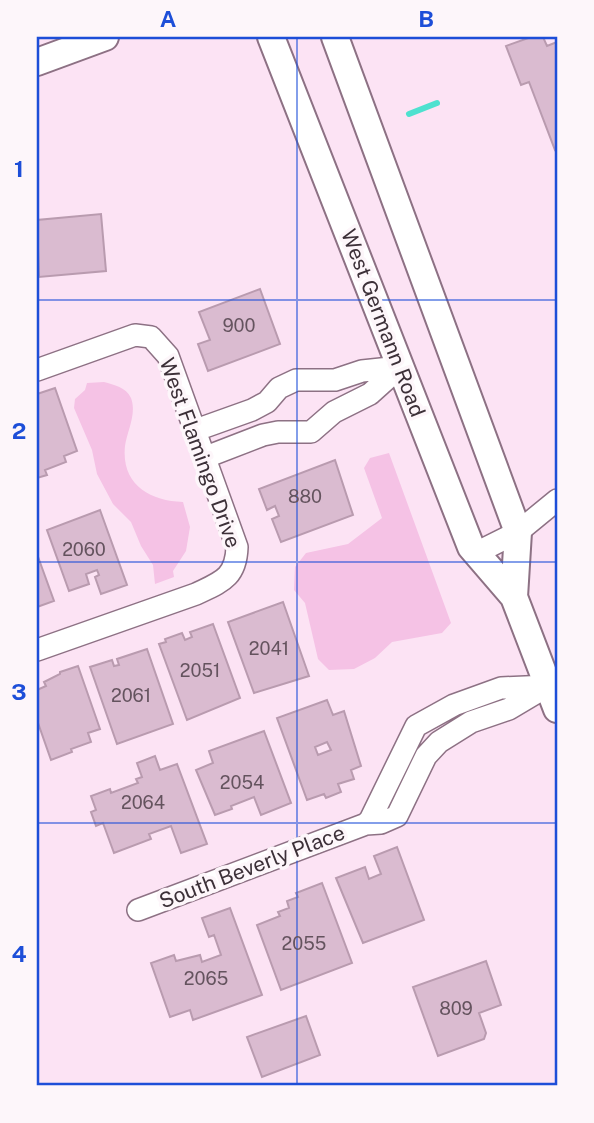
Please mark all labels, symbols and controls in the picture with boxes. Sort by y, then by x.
text: A [160,5,177,32]
text: B [418,5,434,32]
text: 1 [14,155,24,182]
street label: West Germann Road [336,226,431,420]
house number: 900 [222,315,256,336]
street label: West Flamingo Drive [154,354,246,551]
text: 2 [12,417,26,444]
house number: 880 [288,486,322,507]
house number: 2060 [62,539,106,560]
house number: 2041 [249,638,289,659]
house number: 2051 [180,660,220,681]
text: 3 [11,678,27,705]
house number: 2061 [111,685,151,706]
house number: 2054 [220,772,264,793]
house number: 2064 [121,792,165,813]
street label: South Beverly Place [156,820,348,913]
house number: 2055 [282,933,326,954]
text: 4 [11,940,27,967]
house number: 2065 [184,968,228,989]
house number: 809 [439,998,473,1019]

